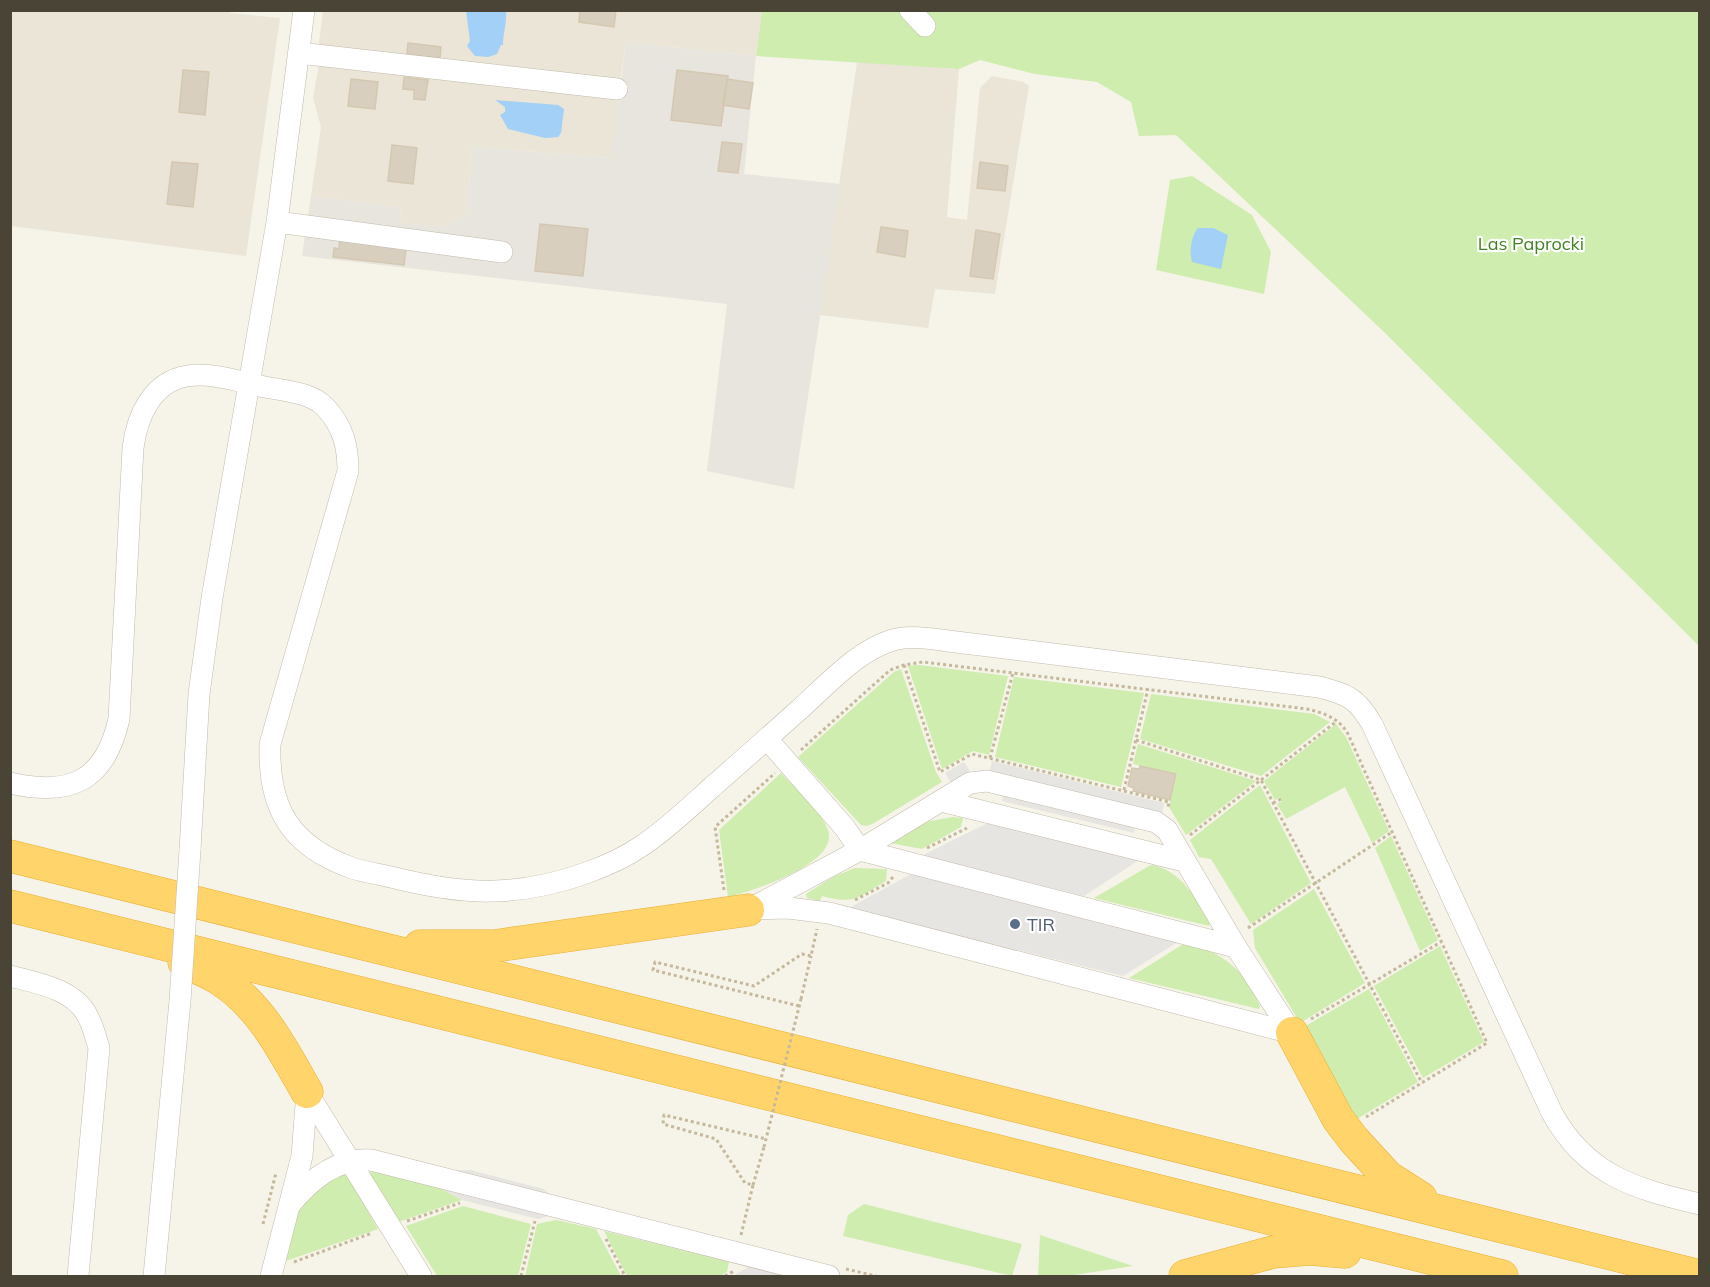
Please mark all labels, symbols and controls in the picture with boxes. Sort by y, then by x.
park label: Las Paprocki [1478,232,1584,255]
place label: TIR [1027,913,1055,936]
marker: TIR [1008,917,1022,931]

